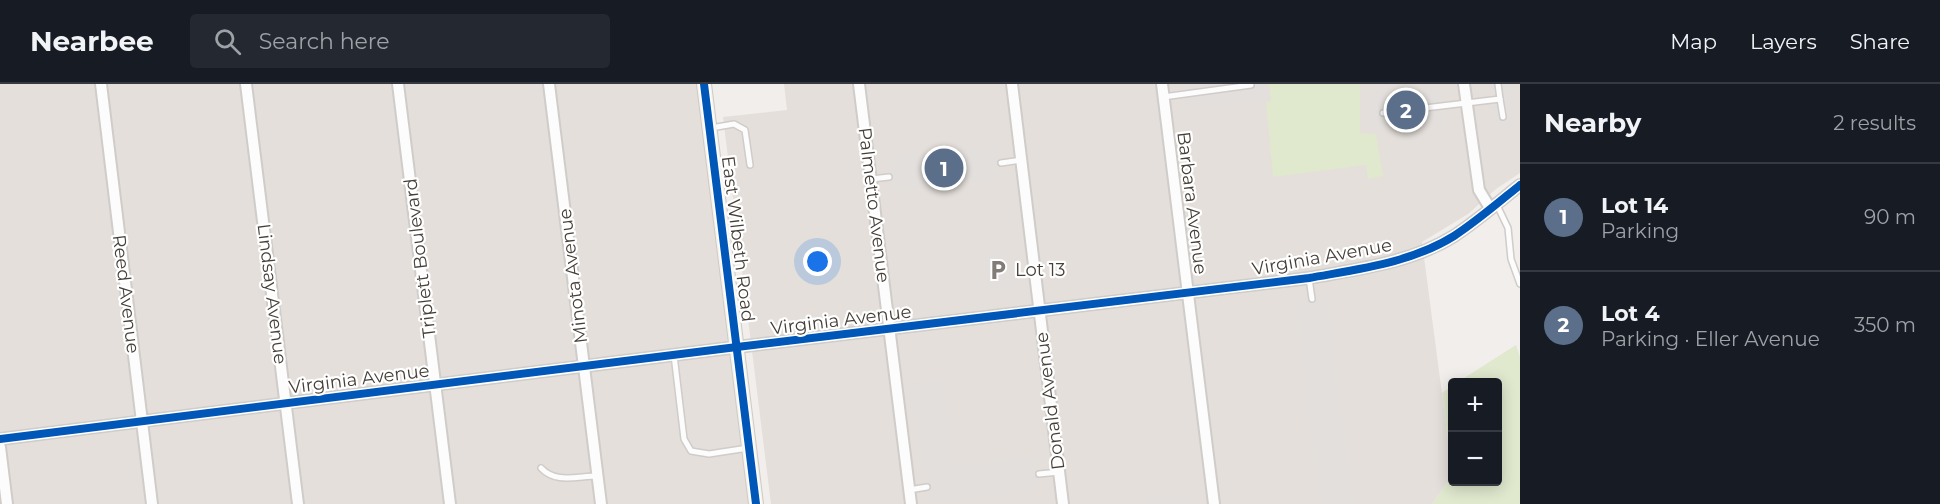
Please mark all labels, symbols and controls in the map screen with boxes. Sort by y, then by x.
search box [190,14,610,68]
text: Nearbee [30,24,154,58]
icon: search [211,25,244,58]
text: Search here [259,28,390,55]
text: Map [1670,29,1717,54]
text: Layers [1750,29,1817,54]
text: Share [1850,29,1910,54]
pin: 2 [1386,87,1426,132]
text: Nearby [1544,107,1641,139]
text: 2 results [1833,111,1916,135]
street label: Palmetto Avenue [854,126,894,284]
street label: Barbara Avenue [1172,130,1212,276]
pin: 1 [924,146,964,190]
street label: East Wilbeth Road [717,155,759,323]
street label: Triplett Boulevard [399,177,441,339]
text: Lot 14 [1601,192,1668,219]
text: 1 [1560,205,1567,229]
text: 90 m [1864,205,1916,229]
street label: Minota Avenue [554,207,592,345]
text: Parking [1601,219,1679,243]
street label: Lindsay Avenue [252,223,292,366]
street label: Reed Avenue [108,233,144,355]
street label: Virginia Avenue [1250,234,1394,280]
your location [803,247,832,276]
parking icon: Lot 13 [986,258,1010,282]
place label: Lot 13 [1015,259,1065,281]
street label: Virginia Avenue [769,300,913,340]
text: Lot 4 [1601,300,1660,327]
text: 2 [1558,313,1569,337]
text: 350 m [1854,313,1916,337]
text: Parking · Eller Avenue [1601,327,1820,351]
street label: Donald Avenue [1031,331,1069,471]
street label: Virginia Avenue [287,359,431,399]
map controls [1448,378,1502,486]
button: + [1448,378,1502,432]
button: − [1448,432,1502,486]

